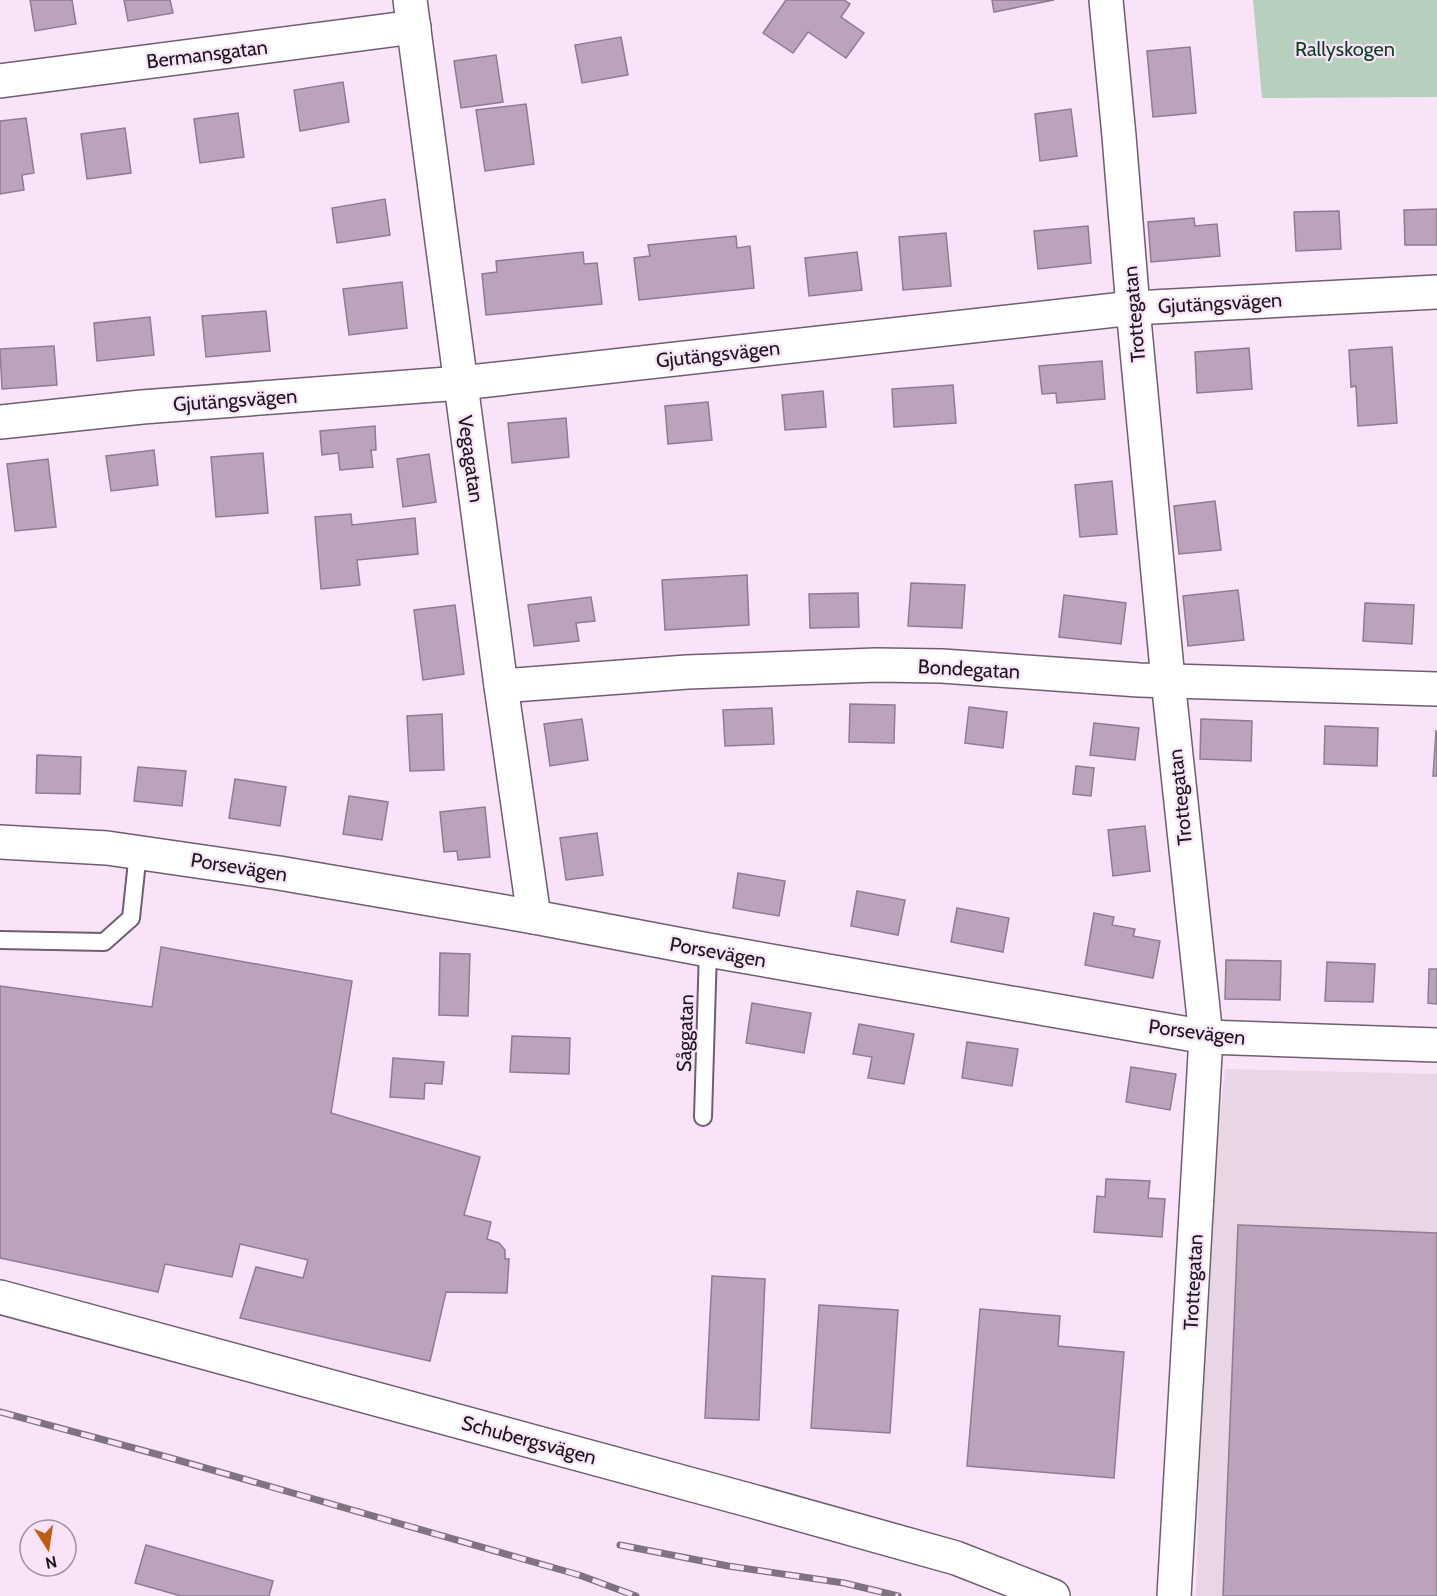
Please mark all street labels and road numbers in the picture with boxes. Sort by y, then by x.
street label: Bermansgatan [145,35,269,73]
street label: Trottegatan [1118,265,1150,363]
street label: Gjutängsvägen [1157,288,1283,318]
street label: Gjutängsvägen [655,336,781,372]
street label: Gjutängsvägen [172,384,298,416]
street label: Vegagatan [453,414,489,504]
street label: Bondegatan [917,654,1021,684]
street label: Trottegatan [1163,748,1197,846]
street label: Porsevägen [189,848,289,886]
street label: Porsevägen [668,932,768,972]
street label: Såggatan [672,994,698,1072]
street label: Porsevägen [1147,1014,1247,1050]
street label: Trottegatan [1178,1233,1208,1331]
street label: Schubergsvägen [459,1410,599,1470]

